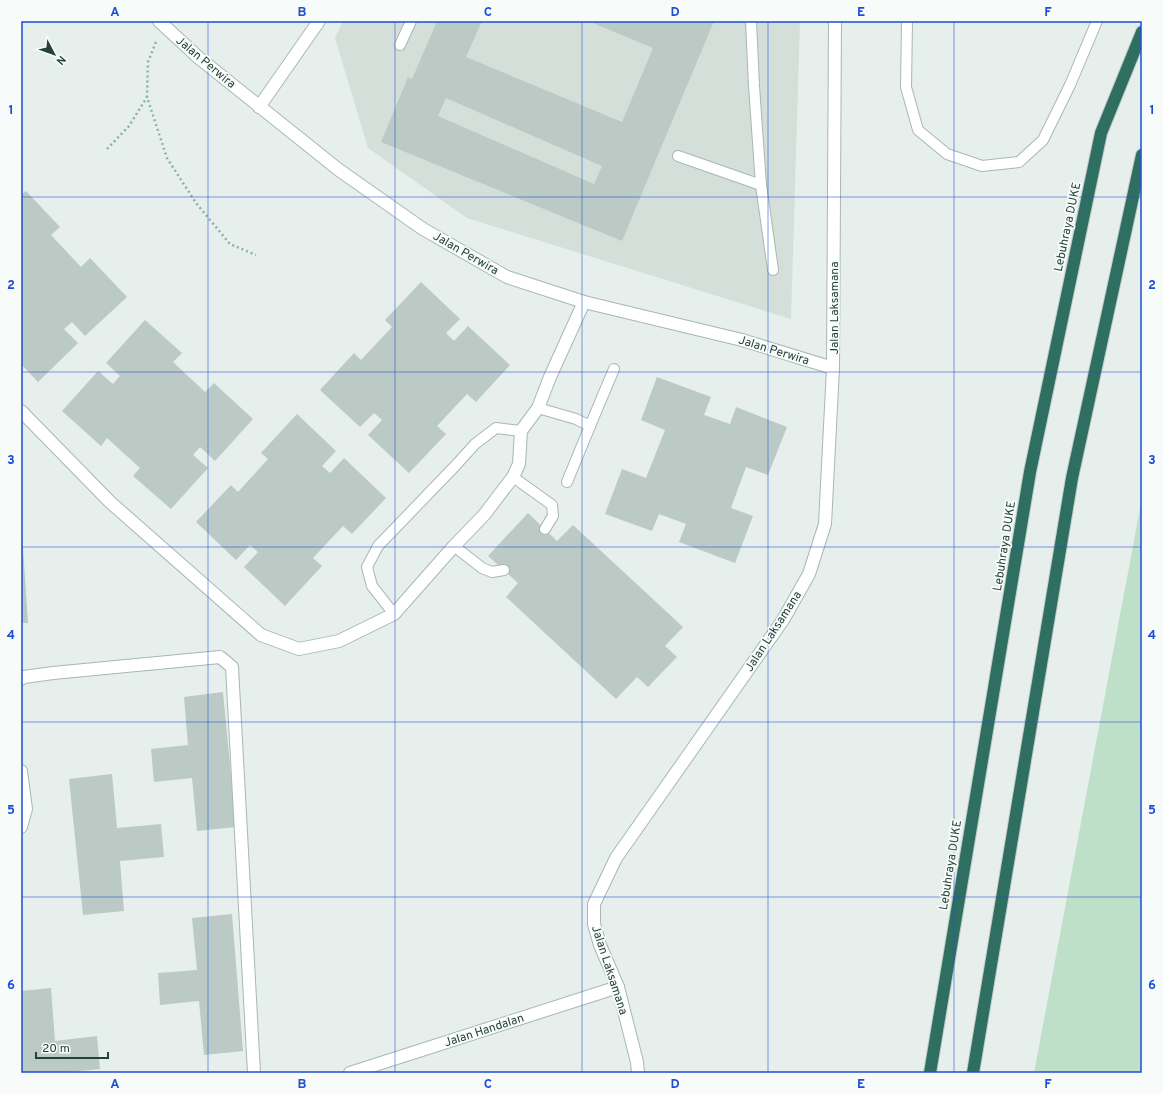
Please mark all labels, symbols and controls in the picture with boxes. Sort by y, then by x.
text: A [110,5,120,21]
text: B [298,5,307,21]
text: C [484,5,492,21]
text: D [670,5,680,21]
text: E [857,5,865,21]
text: F [1044,5,1052,21]
street label: Jalan Perwira [172,33,239,92]
north arrow [34,34,74,74]
text: N [53,52,69,67]
text: 1 [8,103,14,119]
text: 1 [1149,103,1155,119]
street label: Lebuhraya DUKE [1051,181,1085,273]
street label: Jalan Perwira [430,229,501,279]
street label: Jalan Laksamana [827,261,843,355]
text: 2 [7,278,15,294]
text: 2 [1148,278,1156,294]
street label: Jalan Perwira [736,333,811,369]
text: 3 [7,453,15,469]
text: 3 [1148,453,1156,469]
street label: Lebuhraya DUKE [990,500,1020,592]
street label: Jalan Laksamana [742,588,806,675]
text: 4 [7,628,15,644]
text: 4 [1148,628,1156,644]
text: 5 [7,803,15,819]
text: 5 [1148,803,1156,819]
street label: Lebuhraya DUKE [936,819,966,911]
street label: Jalan Laksamana [587,924,631,1017]
text: 6 [7,978,15,994]
text: 6 [1148,978,1156,994]
street label: Jalan Handalan [442,1011,526,1051]
scale bar [36,1034,108,1060]
text: 20 m [42,1041,70,1057]
text: A [110,1077,120,1093]
text: B [298,1077,307,1093]
text: C [484,1077,492,1093]
text: D [670,1077,680,1093]
text: E [857,1077,865,1093]
text: F [1044,1077,1052,1093]

